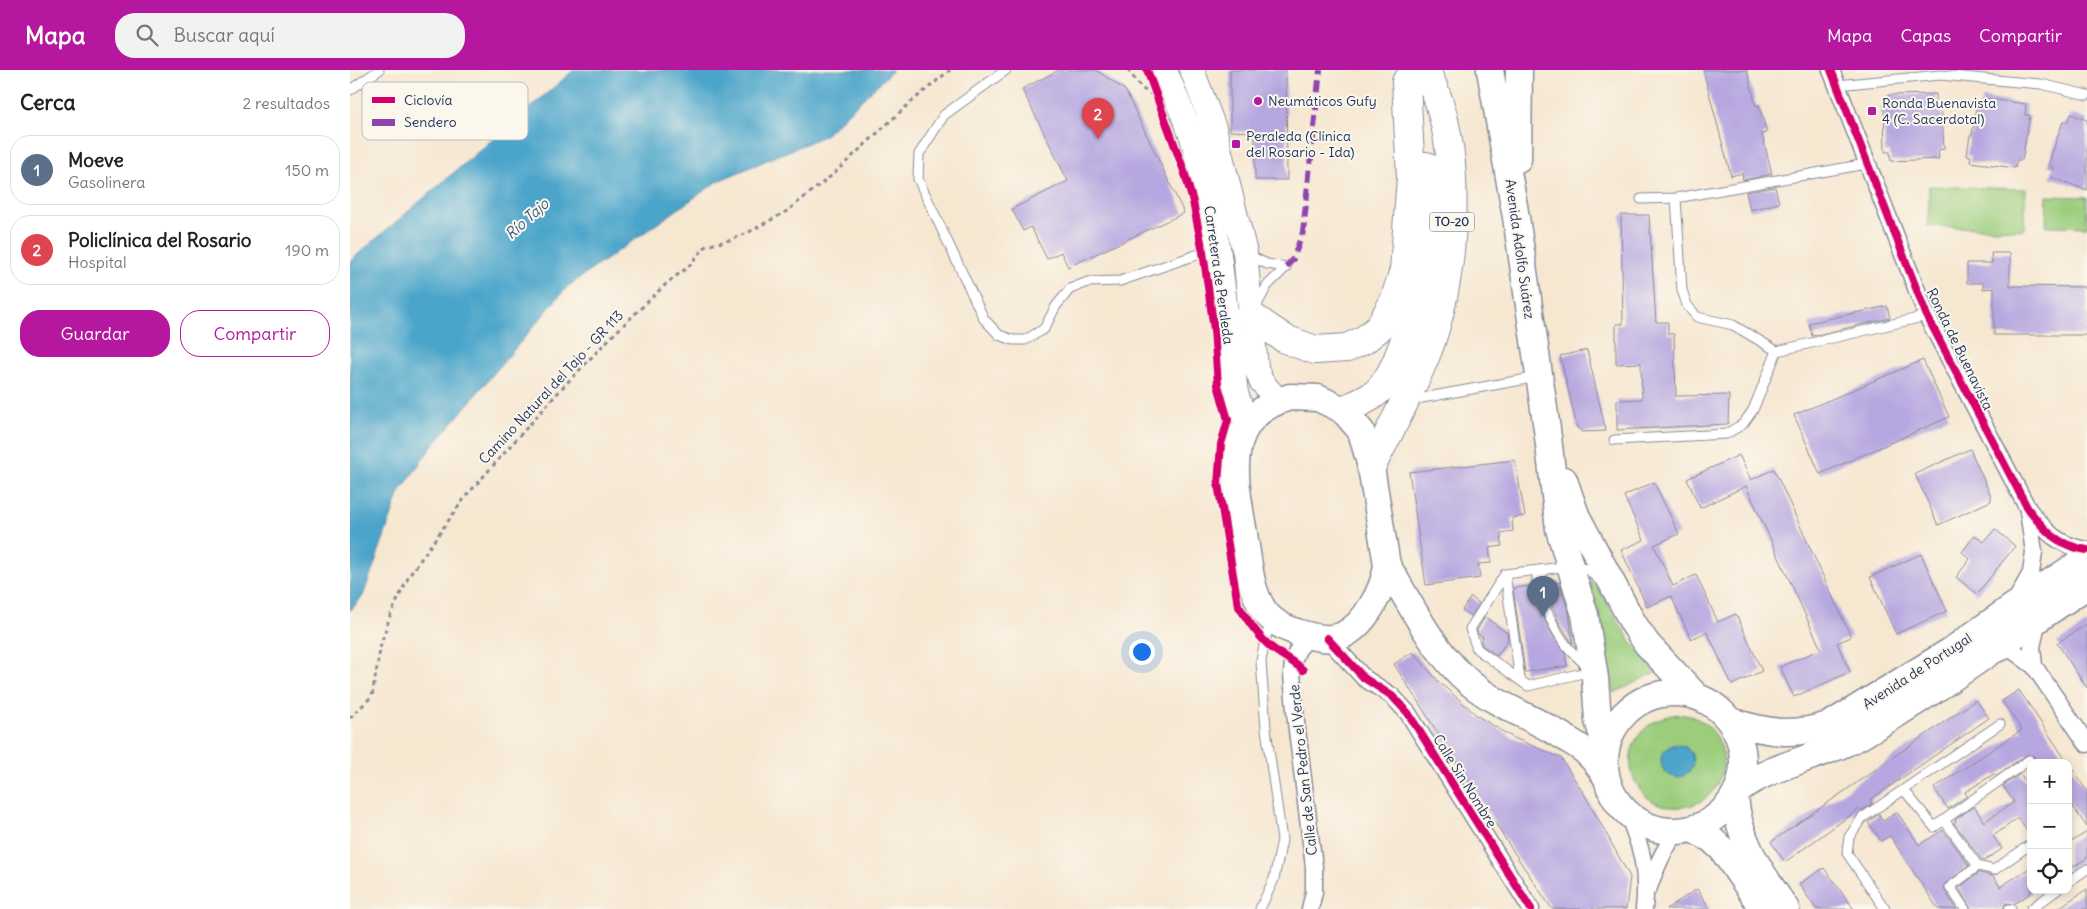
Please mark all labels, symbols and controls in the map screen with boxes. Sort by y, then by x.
search box [115,13,465,58]
text: Mapa [25,20,85,50]
icon: search [133,21,161,49]
text: Buscar aquí [173,23,275,47]
text: Mapa [1827,24,1872,47]
text: Capas [1900,24,1951,47]
text: Compartir [1979,24,2062,47]
legend [362,82,528,140]
text: Cerca [20,89,75,116]
text: Ciclovía [404,91,452,109]
place label: Neumáticos Gufy [1268,92,1377,110]
text: 2 resultados [242,93,330,113]
place label: Ronda Buenavista 4 (C. Sacerdotal) [1882,94,1996,128]
marker: Neumáticos Gufy [1252,95,1264,107]
pin: 2 [1082,98,1114,139]
marker: Ronda Buenavista 4 (C. Sacerdotal) [1866,105,1878,117]
text: Sendero [404,113,457,131]
place label: Peraleda (Clínica del Rosario - Ida) [1246,127,1354,161]
marker: Peraleda (Clínica del Rosario - Ida) [1230,138,1242,150]
text: Moeve [68,148,124,172]
text: 1 [34,160,40,180]
text: 150 m [285,160,329,180]
text: Gasolinera [68,172,146,192]
street label: Avenida Adolfo Suárez [1501,178,1539,321]
water label: Río Tajo [501,193,554,243]
street label: Carretera de Peraleda [1200,205,1238,345]
road number: TO-20 [1430,212,1474,232]
text: Policlínica del Rosario [68,228,251,252]
text: 2 [33,240,41,260]
text: 190 m [285,240,329,260]
text: Hospital [68,252,127,272]
street label: Ronda de Buenavista [1923,285,1997,413]
street label: Camino Natural del Tajo - GR 113 [475,306,627,468]
button: Guardar [20,310,170,357]
button: Compartir [180,310,330,357]
pin: 1 [1527,576,1559,617]
street label: Avenida de Portugal [1859,629,1975,713]
your location [1129,639,1155,665]
street label: Calle de San Pedro el Verde [1285,684,1321,856]
street label: Calle Sin Nombre [1429,731,1501,831]
map controls [2027,759,2072,894]
button: + [2027,759,2072,804]
button: − [2027,804,2072,849]
button: locate [2027,849,2072,894]

